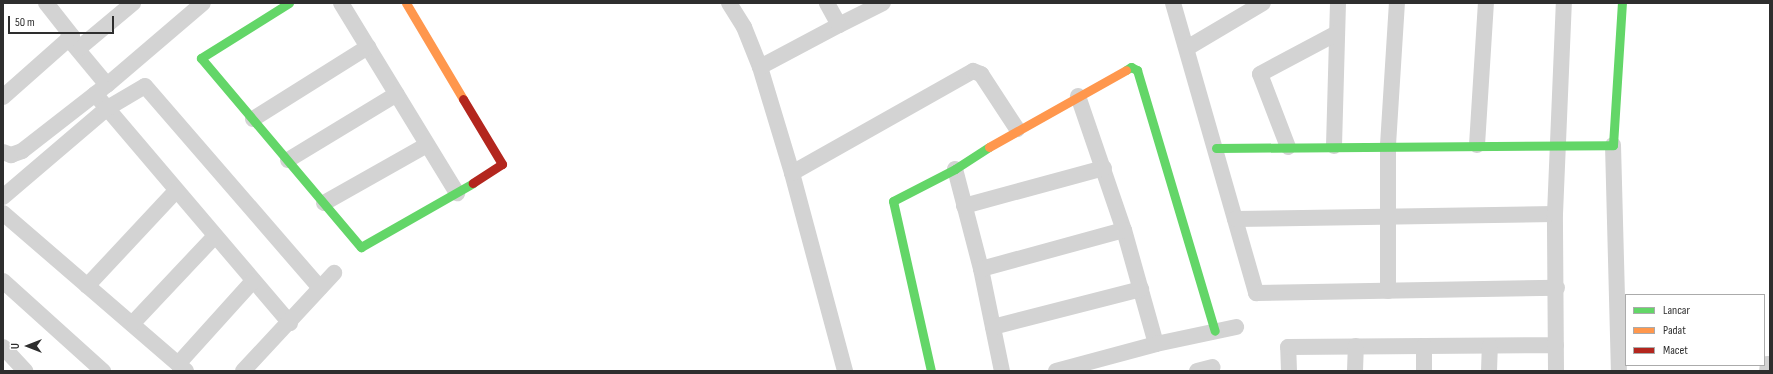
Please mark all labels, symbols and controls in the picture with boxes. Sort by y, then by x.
scale bar [10,8,116,34]
text: 50 m [15,15,35,30]
legend [1625,294,1765,366]
text: Lancar [1663,303,1690,318]
text: Padat [1663,323,1686,338]
north arrow [8,326,48,366]
text: U [9,343,22,349]
text: Macet [1663,343,1688,358]

